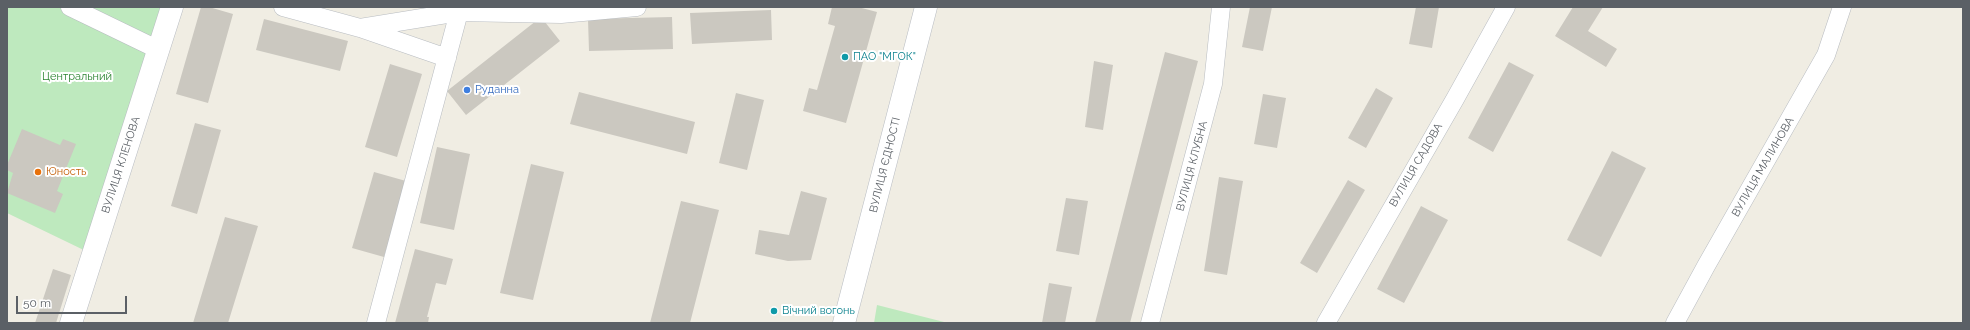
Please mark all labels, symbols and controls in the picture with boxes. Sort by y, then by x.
place label: ПАО "МГОК" [853,50,916,64]
marker: ПАО "МГОК" [840,52,850,62]
park label: Центральний [42,70,112,84]
place label: Руданна [475,83,519,97]
marker: Руданна [462,85,472,95]
street label: ВУЛИЦЯ КЛЕНОВА [99,115,143,215]
street label: ВУЛИЦЯ МАЛИНОВА [1729,115,1797,219]
street label: ВУЛИЦЯ ЄДНОСТІ [867,116,903,214]
street label: ВУЛИЦЯ КЛУБНА [1174,119,1210,213]
street label: ВУЛИЦЯ САДОВА [1387,121,1445,209]
place label: Юность [46,165,86,179]
marker: Юность [33,167,43,177]
scale bar [18,288,129,314]
text: 50 m [23,296,51,310]
place label: Вічний вогонь [782,304,855,318]
marker: Вічний вогонь [769,306,779,316]

